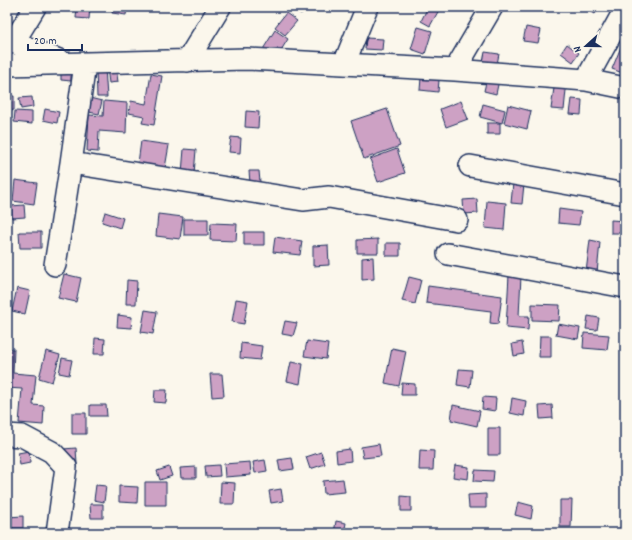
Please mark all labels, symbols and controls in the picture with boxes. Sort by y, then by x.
scale bar [28,26,82,52]
north arrow [566,26,606,66]
text: 20 m [34,33,57,50]
text: N [570,43,587,54]

